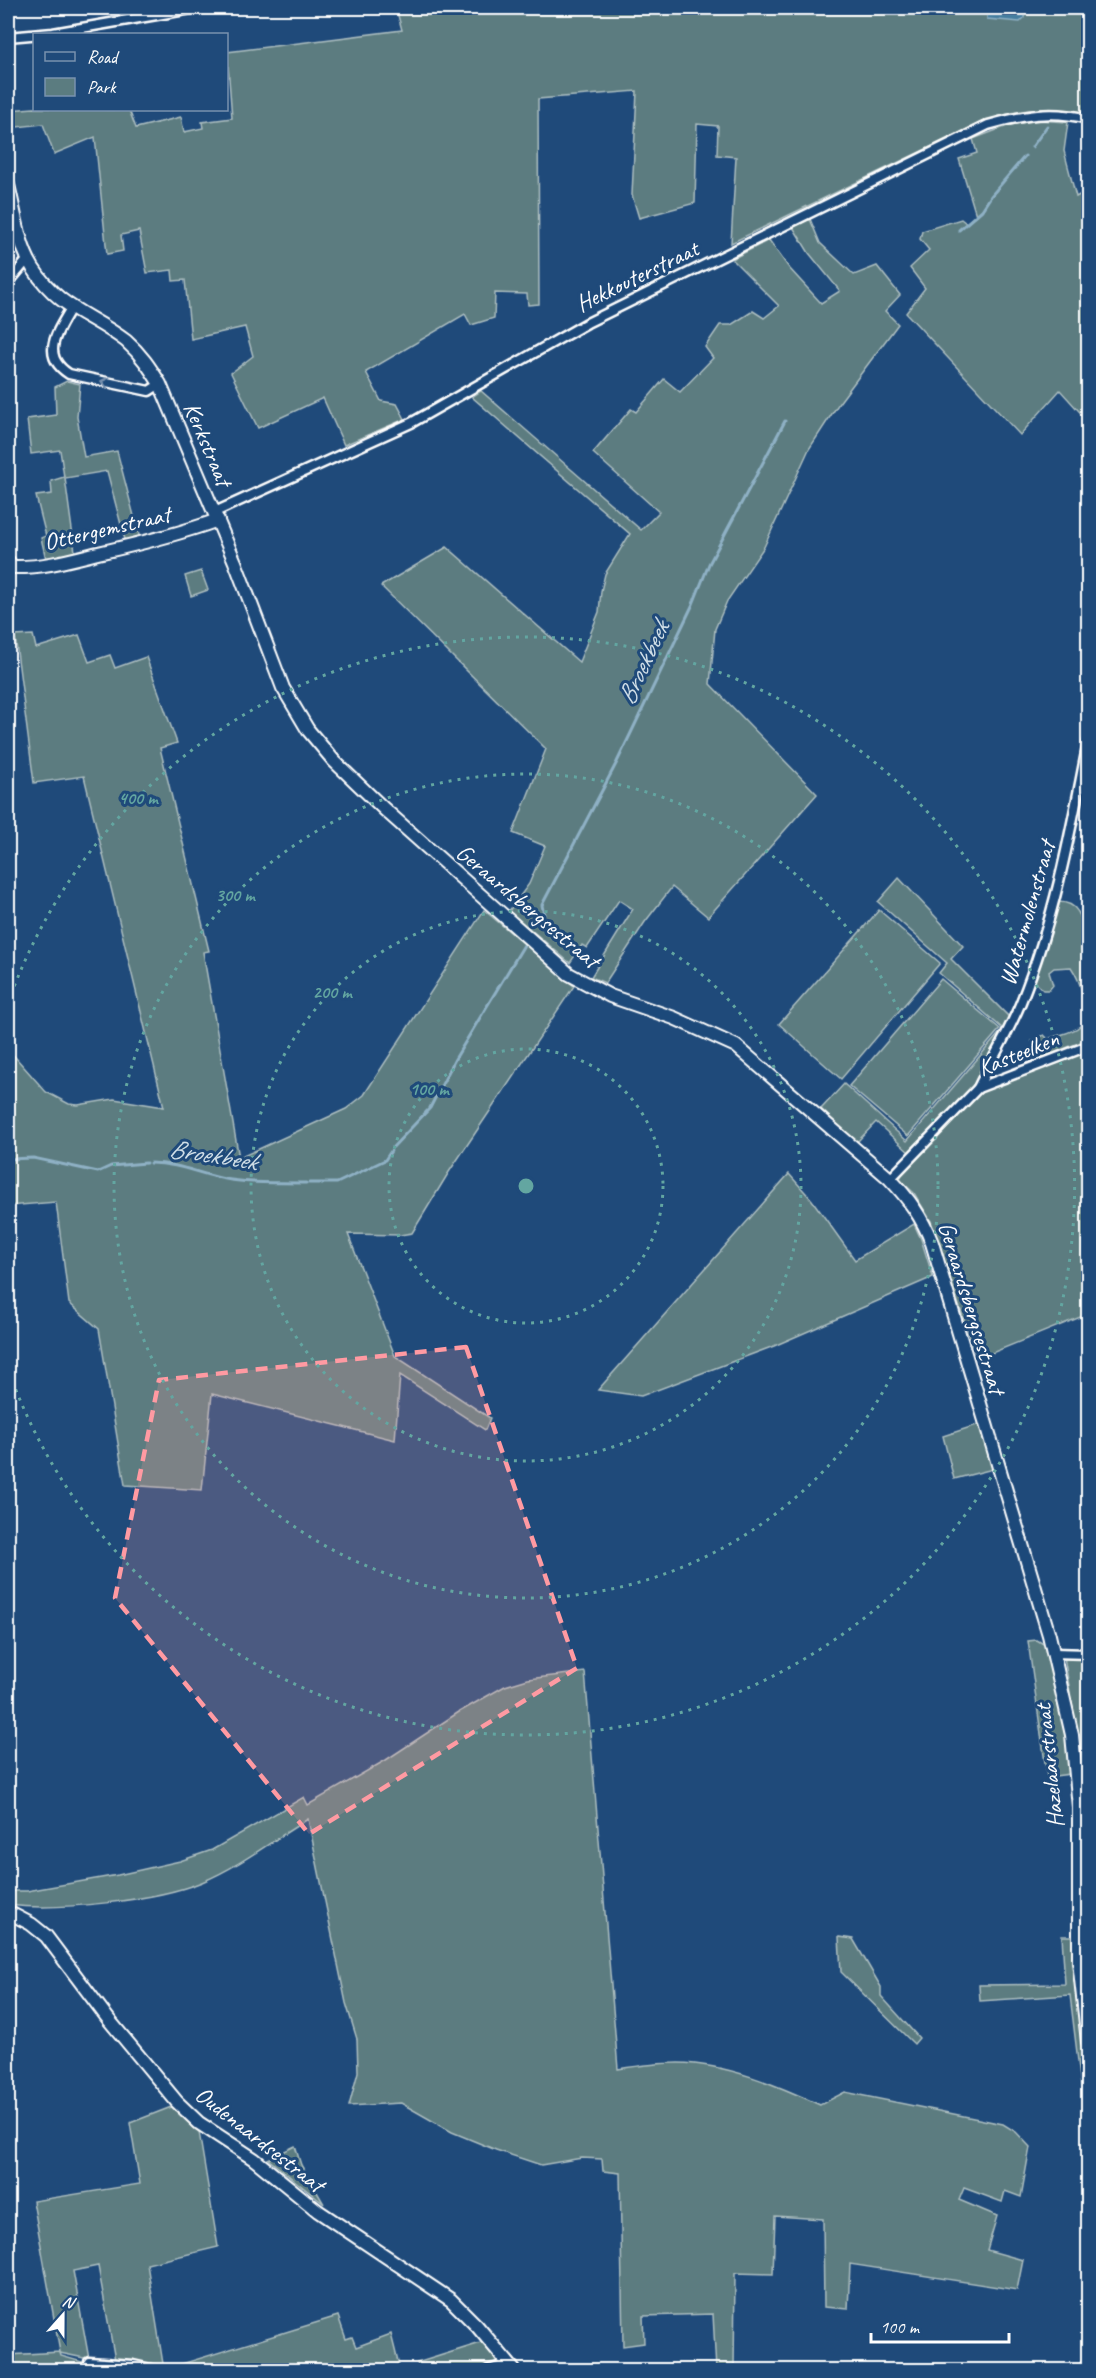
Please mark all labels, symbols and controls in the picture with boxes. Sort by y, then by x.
legend [33,33,228,111]
text: Road [87,46,120,68]
text: Park [87,76,117,98]
street label: Hekkouterstraat [571,233,705,319]
one-way arrow [100,377,110,390]
street label: Kerkstraat [177,397,240,493]
street label: Ottergemstraat [41,498,176,557]
water label: Broekbeek [610,612,678,710]
text: 400 m [119,787,159,809]
street label: Watermolenstraat [992,834,1063,989]
street label: Geraardsbergsestraat [450,837,608,977]
text: 300 m [216,884,256,906]
text: 200 m [313,981,353,1003]
street label: Kasteelken [973,1023,1063,1083]
text: 100 m [410,1078,450,1100]
water label: Broekbeek [167,1132,263,1179]
centre of rings [516,1176,536,1196]
street label: Geraardsbergsestraat [932,1218,1013,1401]
street label: Hazelaarstraat [1027,1700,1070,1830]
street label: Oudenaardsestraat [189,2079,333,2201]
north arrow [33,2285,93,2345]
text: N [60,2291,79,2314]
scale bar [871,2306,1009,2344]
text: 100 m [880,2316,921,2338]

